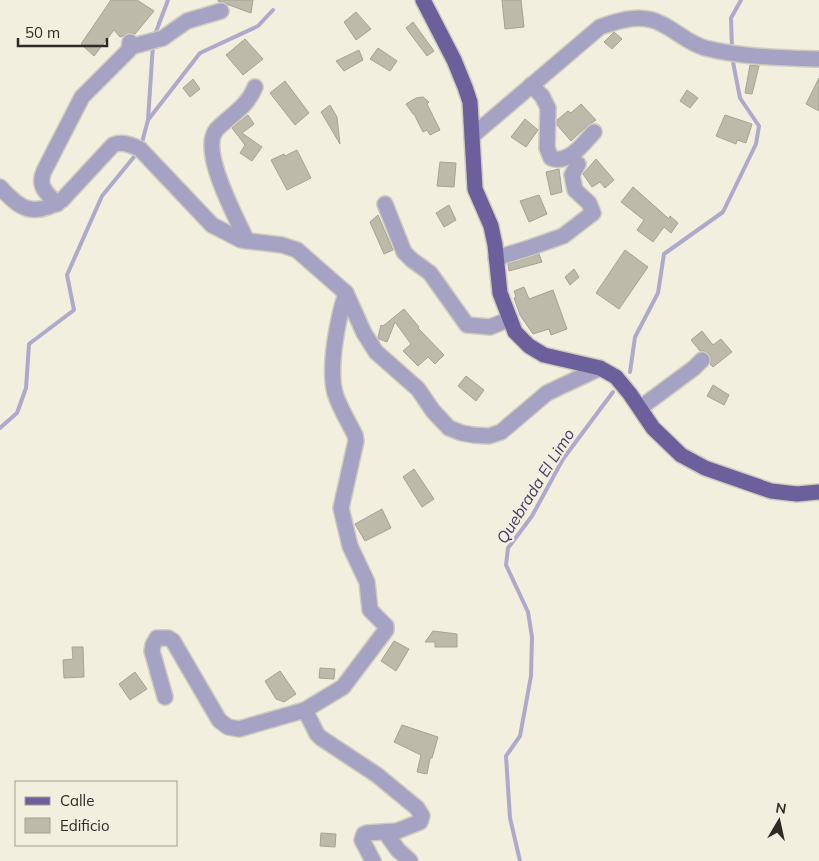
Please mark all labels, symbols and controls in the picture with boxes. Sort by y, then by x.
scale bar [18,15,106,47]
text: 50 m [25,23,60,42]
water label: Quebrada El Limo [492,425,578,547]
legend [15,781,178,846]
text: Calle [60,791,94,810]
north arrow [754,796,804,846]
text: N [774,798,788,818]
text: Edificio [60,816,110,835]

